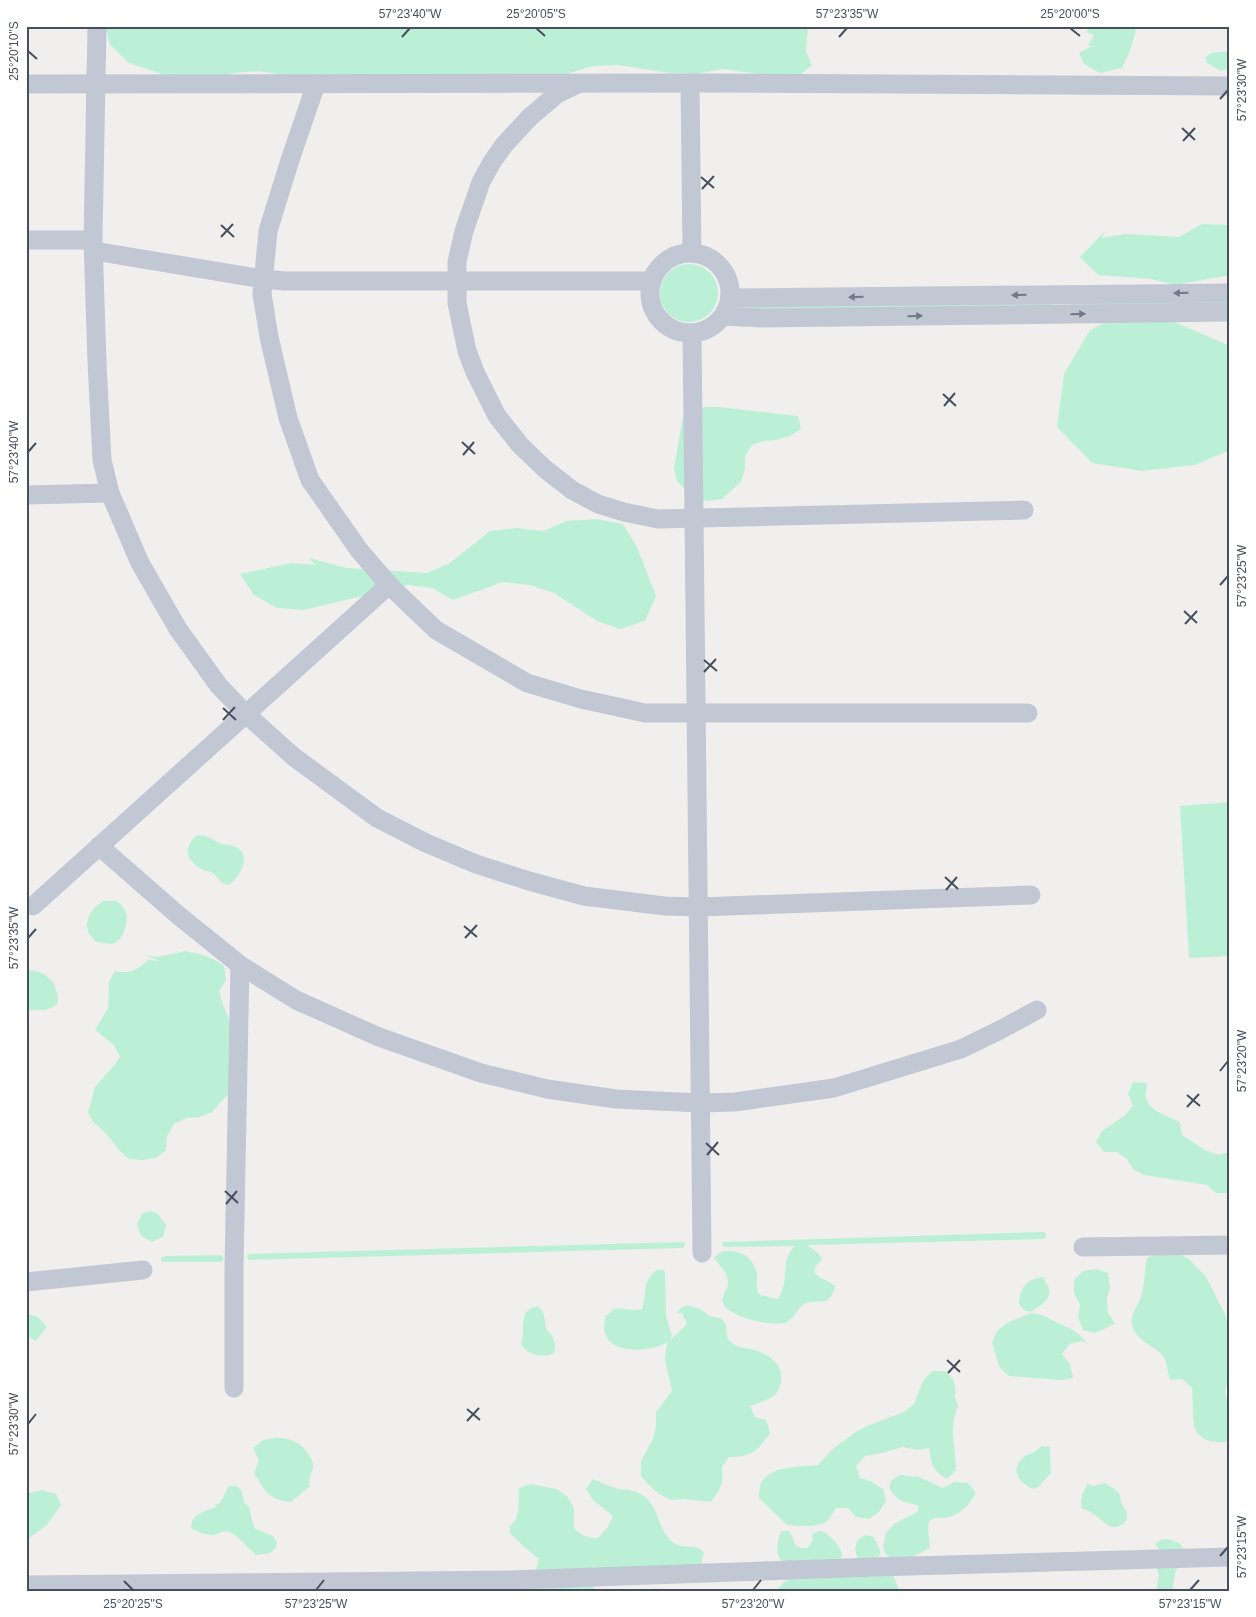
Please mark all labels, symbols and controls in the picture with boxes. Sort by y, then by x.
text: 57°23'40"W [379,7,442,21]
text: 25°20'05"S [506,7,566,21]
text: 57°23'35"W [816,7,879,21]
text: 25°20'00"S [1040,7,1100,21]
text: 25°20'10"S [7,21,21,81]
text: 57°23'30"W [1235,58,1249,121]
one-way arrow [1173,289,1189,297]
one-way arrow [1010,291,1026,299]
one-way arrow [848,293,864,301]
one-way arrow [1070,310,1086,318]
one-way arrow [907,312,923,320]
text: 57°23'40"W [7,420,21,483]
text: 57°23'25"W [1235,544,1249,607]
text: 57°23'35"W [7,906,21,969]
text: 57°23'20"W [1235,1029,1249,1092]
text: 57°23'30"W [7,1392,21,1455]
text: 57°23'15"W [1235,1515,1249,1578]
text: 25°20'25"S [103,1597,163,1611]
text: 57°23'25"W [285,1597,348,1611]
text: 57°23'20"W [722,1597,785,1611]
text: 57°23'15"W [1159,1597,1222,1611]

